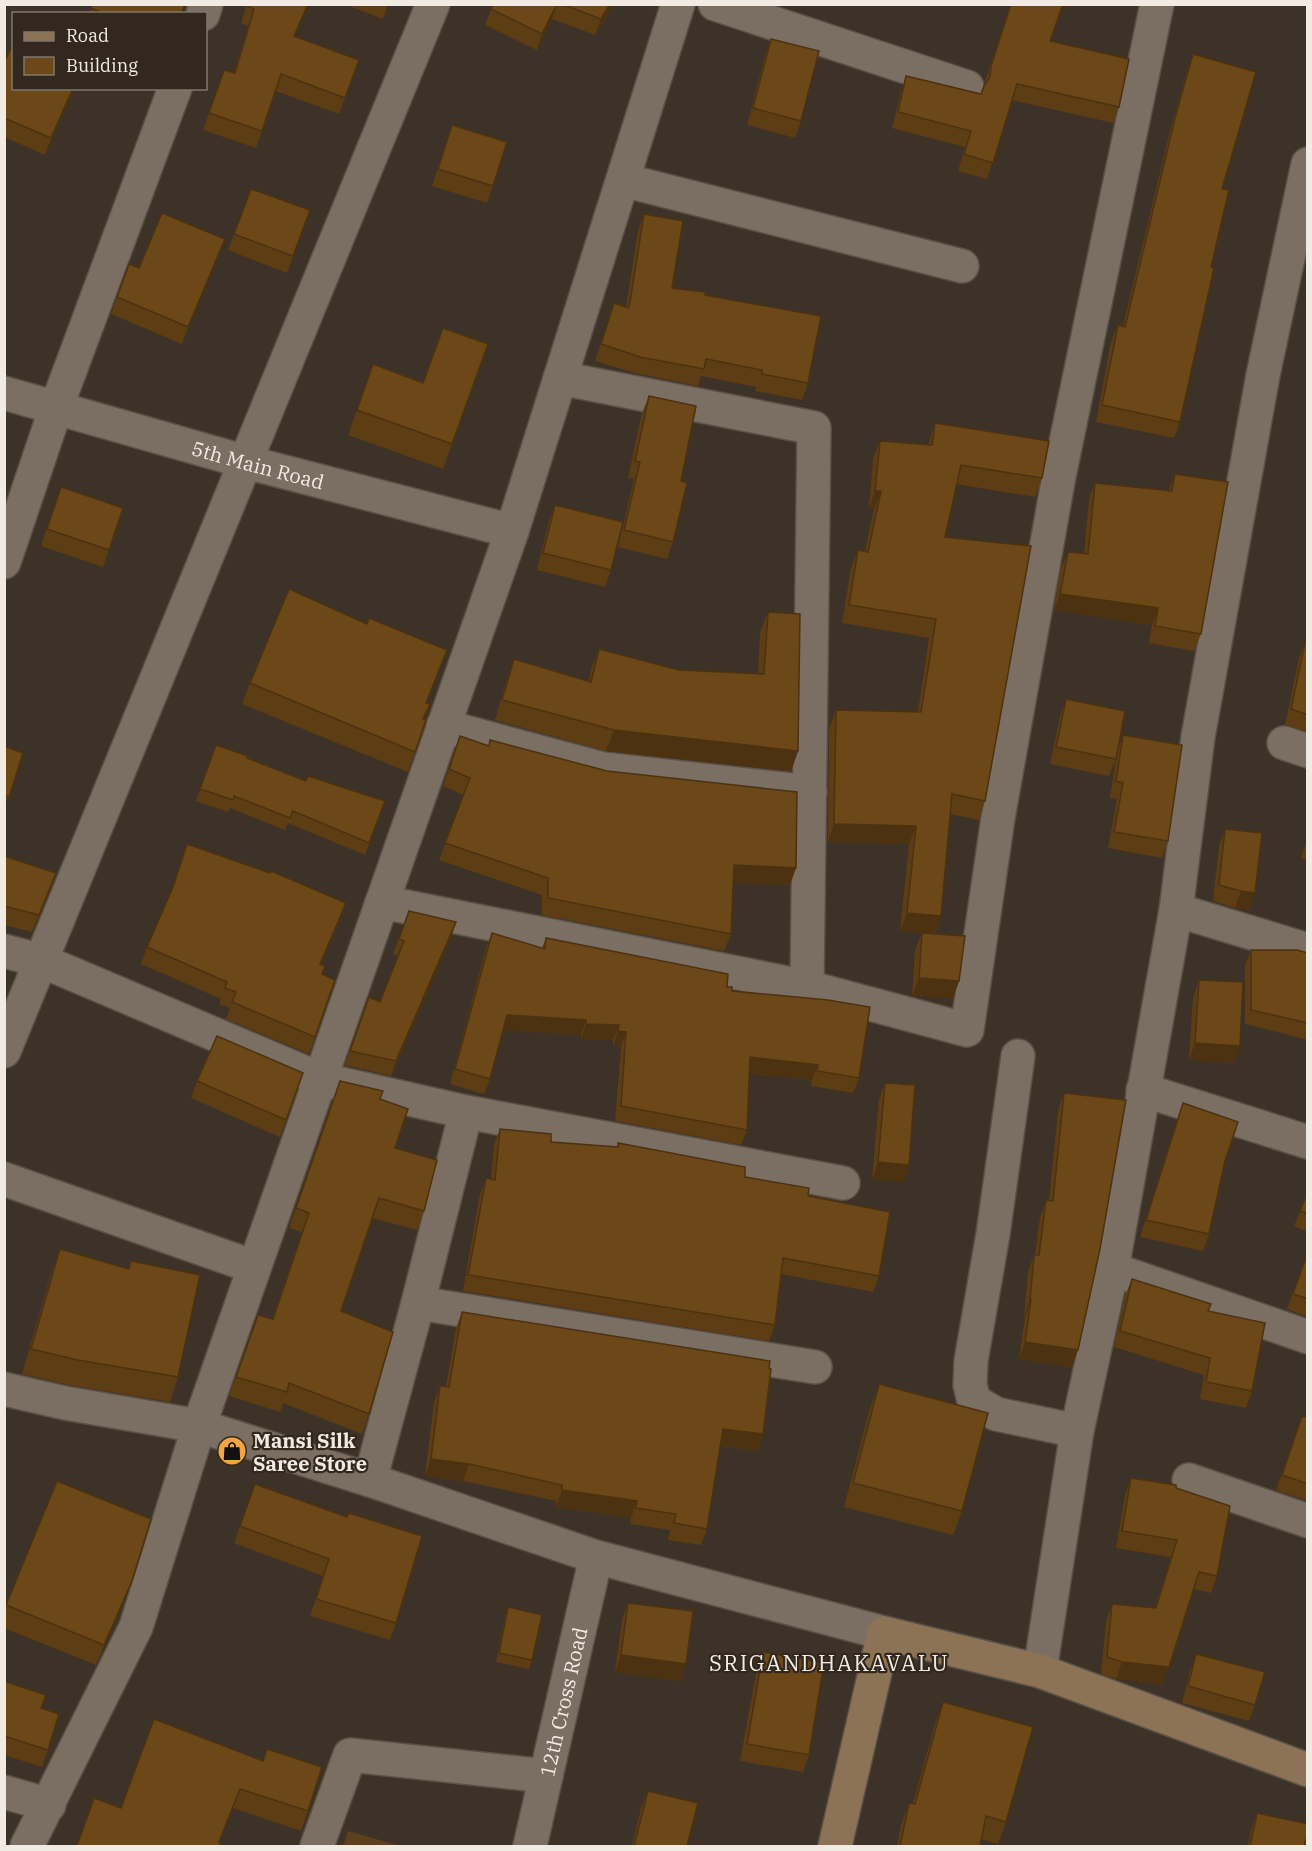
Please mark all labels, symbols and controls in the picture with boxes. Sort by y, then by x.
legend [12,12,207,90]
text: Road [66,24,109,47]
text: Building [66,54,138,77]
street label: 5th Main Road [189,434,327,495]
place label: Mansi Silk Saree Store [253,1427,367,1477]
shop icon: Mansi Silk Saree Store [216,1435,248,1467]
street label: 12th Cross Road [533,1624,593,1779]
district label: SRIGANDHAKAVALU [709,1648,949,1677]

